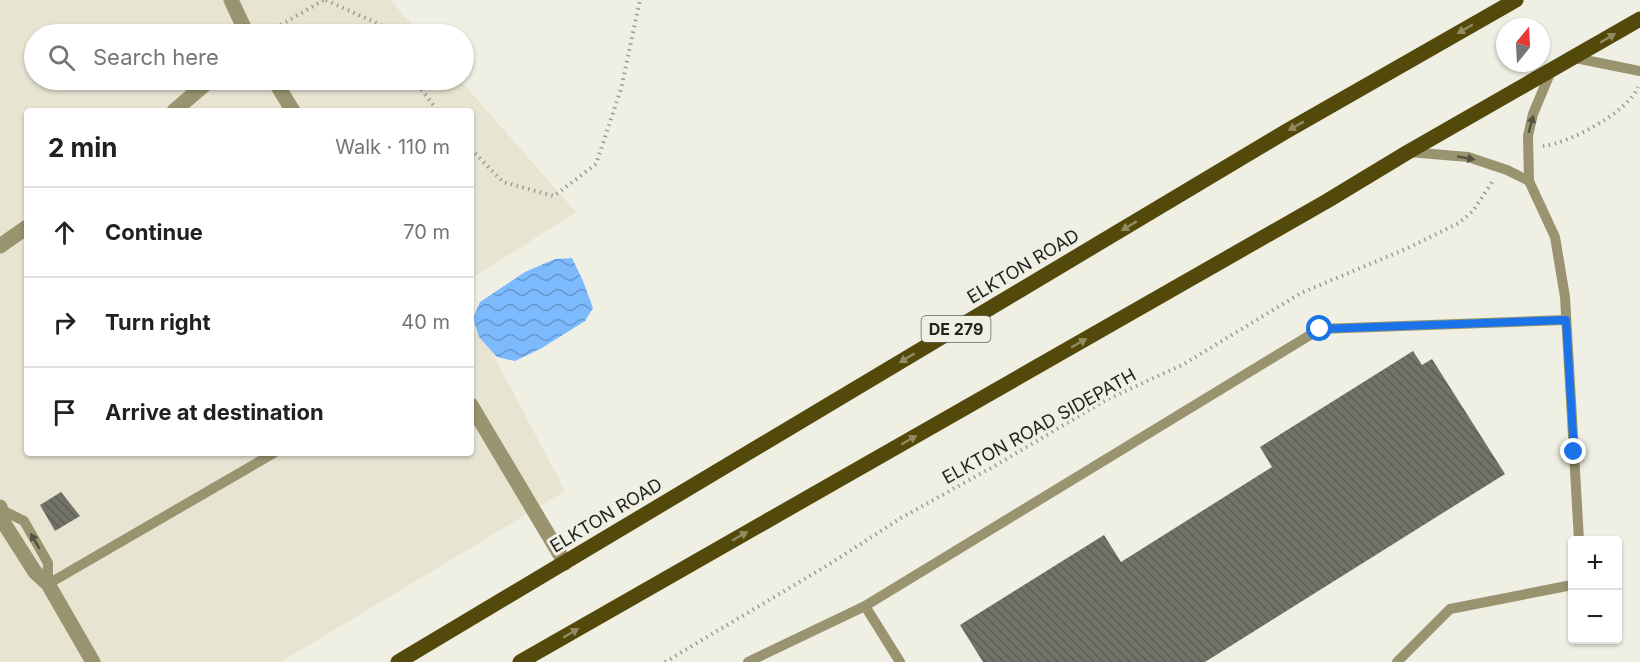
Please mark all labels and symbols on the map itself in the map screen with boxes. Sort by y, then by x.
north arrow [1496,18,1550,72]
one-way arrow [1456,24,1473,34]
one-way arrow [1599,34,1616,44]
one-way arrow [1526,115,1536,133]
one-way arrow [1288,120,1304,131]
one-way arrow [1457,154,1476,163]
one-way arrow [1120,221,1137,231]
street label: ELKTON ROAD [963,224,1083,308]
route start [1306,315,1332,341]
road number: DE 279 [922,316,990,342]
one-way arrow [1071,338,1088,348]
one-way arrow [899,353,915,364]
street label: ELKTON ROAD SIDEPATH [939,364,1139,488]
one-way arrow [901,435,918,445]
route end [1560,438,1586,464]
street label: ELKTON ROAD [546,473,666,557]
one-way arrow [732,531,748,542]
one-way arrow [30,532,40,549]
one-way arrow [562,628,579,638]

